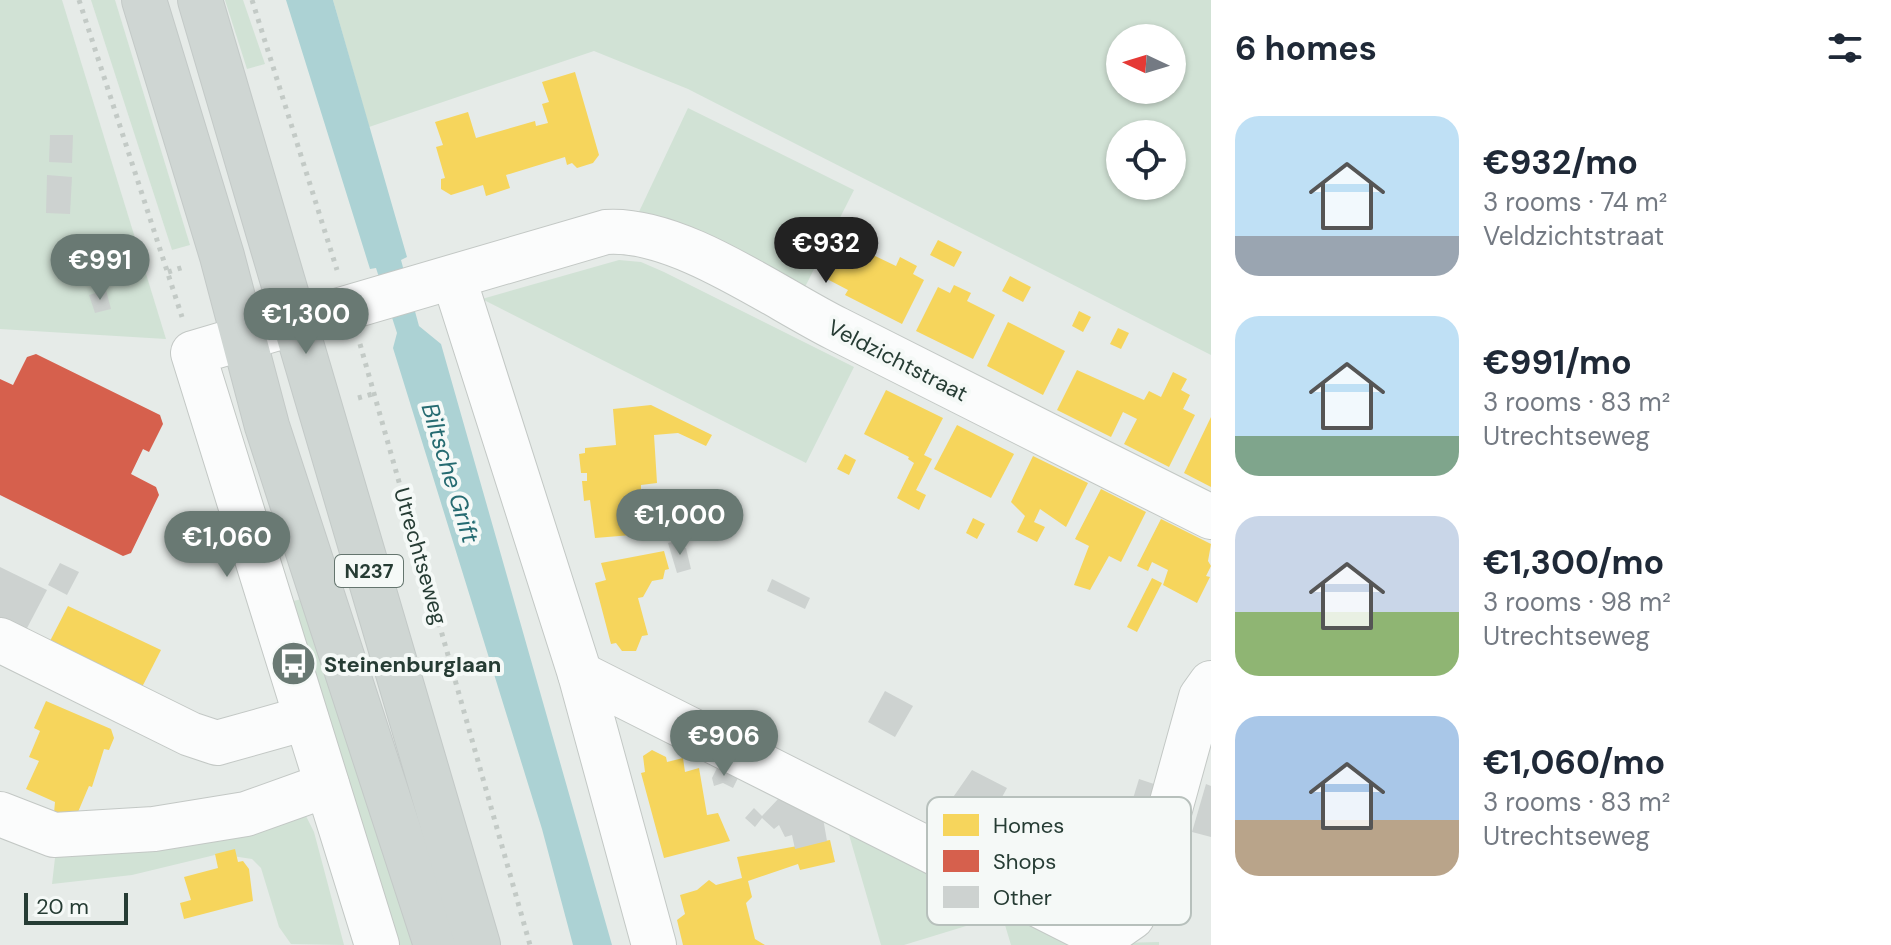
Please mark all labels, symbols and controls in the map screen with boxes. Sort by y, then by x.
north arrow [1106,24,1186,104]
map controls [1106,24,1186,200]
text: 6 homes [1235,26,1377,71]
icon: filters [1823,26,1867,70]
button: locate [1106,120,1186,200]
text: €932/mo [1483,140,1638,185]
icon: home [1299,148,1395,244]
text: 3 rooms · 74 m² [1483,185,1667,219]
pin: €932 [779,217,873,285]
text: Veldzichtstraat [1483,219,1664,253]
text: €932 [792,226,860,260]
pin: €991 [53,234,147,302]
text: €991 [69,243,131,277]
pin: €1,300 [241,288,371,356]
text: €1,300 [262,297,350,331]
street label: Veldzichtstraat [823,313,973,408]
text: €991/mo [1483,340,1632,385]
icon: home [1299,348,1395,444]
text: 3 rooms · 83 m² [1483,385,1670,419]
water label: Biltsche Grift [414,399,487,547]
text: Utrechtseweg [1483,419,1650,453]
street label: Utrechtseweg [387,484,454,628]
pin: €1,000 [615,489,745,557]
text: €1,000 [634,498,726,532]
pin: €1,060 [162,511,292,579]
text: €1,060 [182,520,272,554]
text: €1,300/mo [1483,540,1664,585]
icon: home [1299,548,1395,644]
road number: N237 [335,555,403,587]
text: 3 rooms · 98 m² [1483,585,1671,619]
text: Utrechtseweg [1483,619,1650,653]
bus stop icon: Steinenburglaan [269,640,317,688]
place label: Steinenburglaan [324,650,501,679]
pin: €906 [677,710,771,778]
text: €906 [688,719,760,753]
text: €1,060/mo [1483,740,1665,785]
icon: home [1299,748,1395,844]
text: 3 rooms · 83 m² [1483,785,1670,819]
legend [927,797,1191,925]
text: Homes [993,811,1064,840]
text: Utrechtseweg [1483,819,1650,853]
text: Shops [993,847,1056,876]
text: Other [993,883,1052,912]
scale bar [24,889,128,925]
text: 20 m [36,892,89,921]

